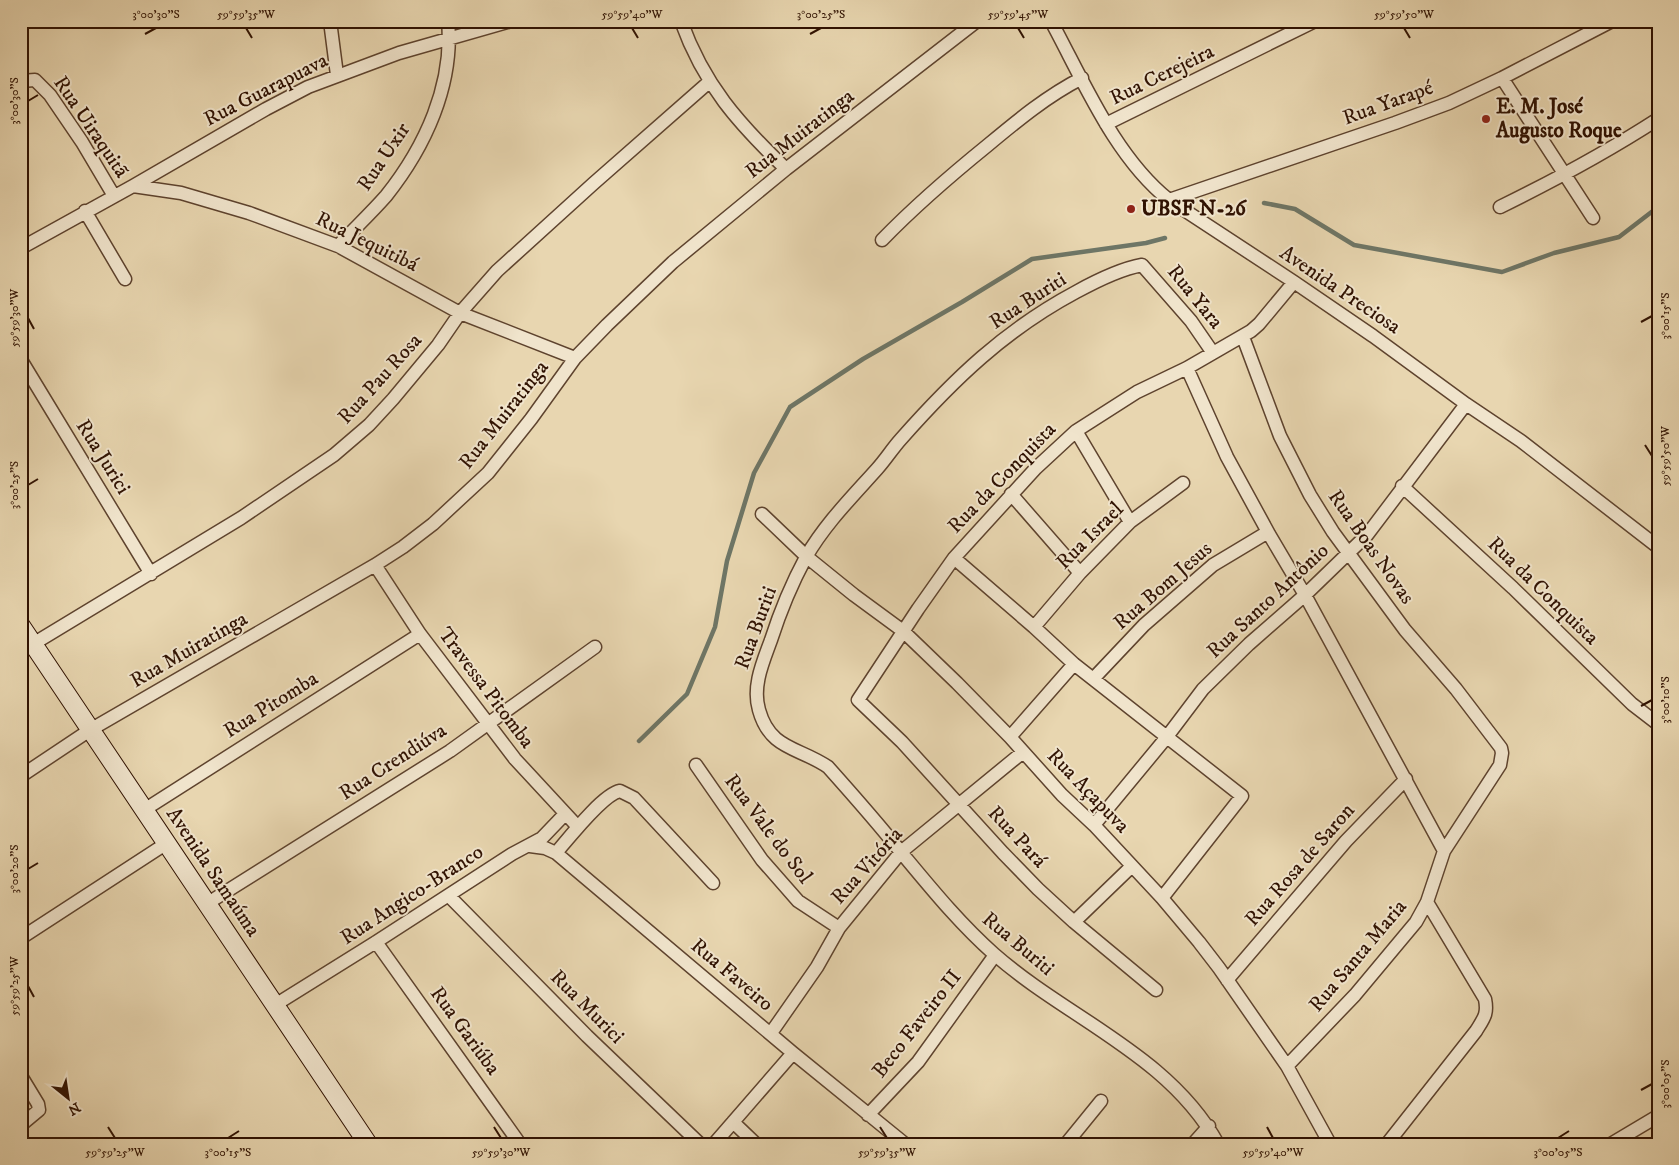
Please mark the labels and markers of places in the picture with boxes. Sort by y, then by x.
place label: E. M. José Augusto Roque [1495,94,1622,144]
marker: E. M. José Augusto Roque [1480,113,1492,125]
place label: UBSF N-26 [1141,196,1247,222]
marker: UBSF N-26 [1125,203,1137,215]

